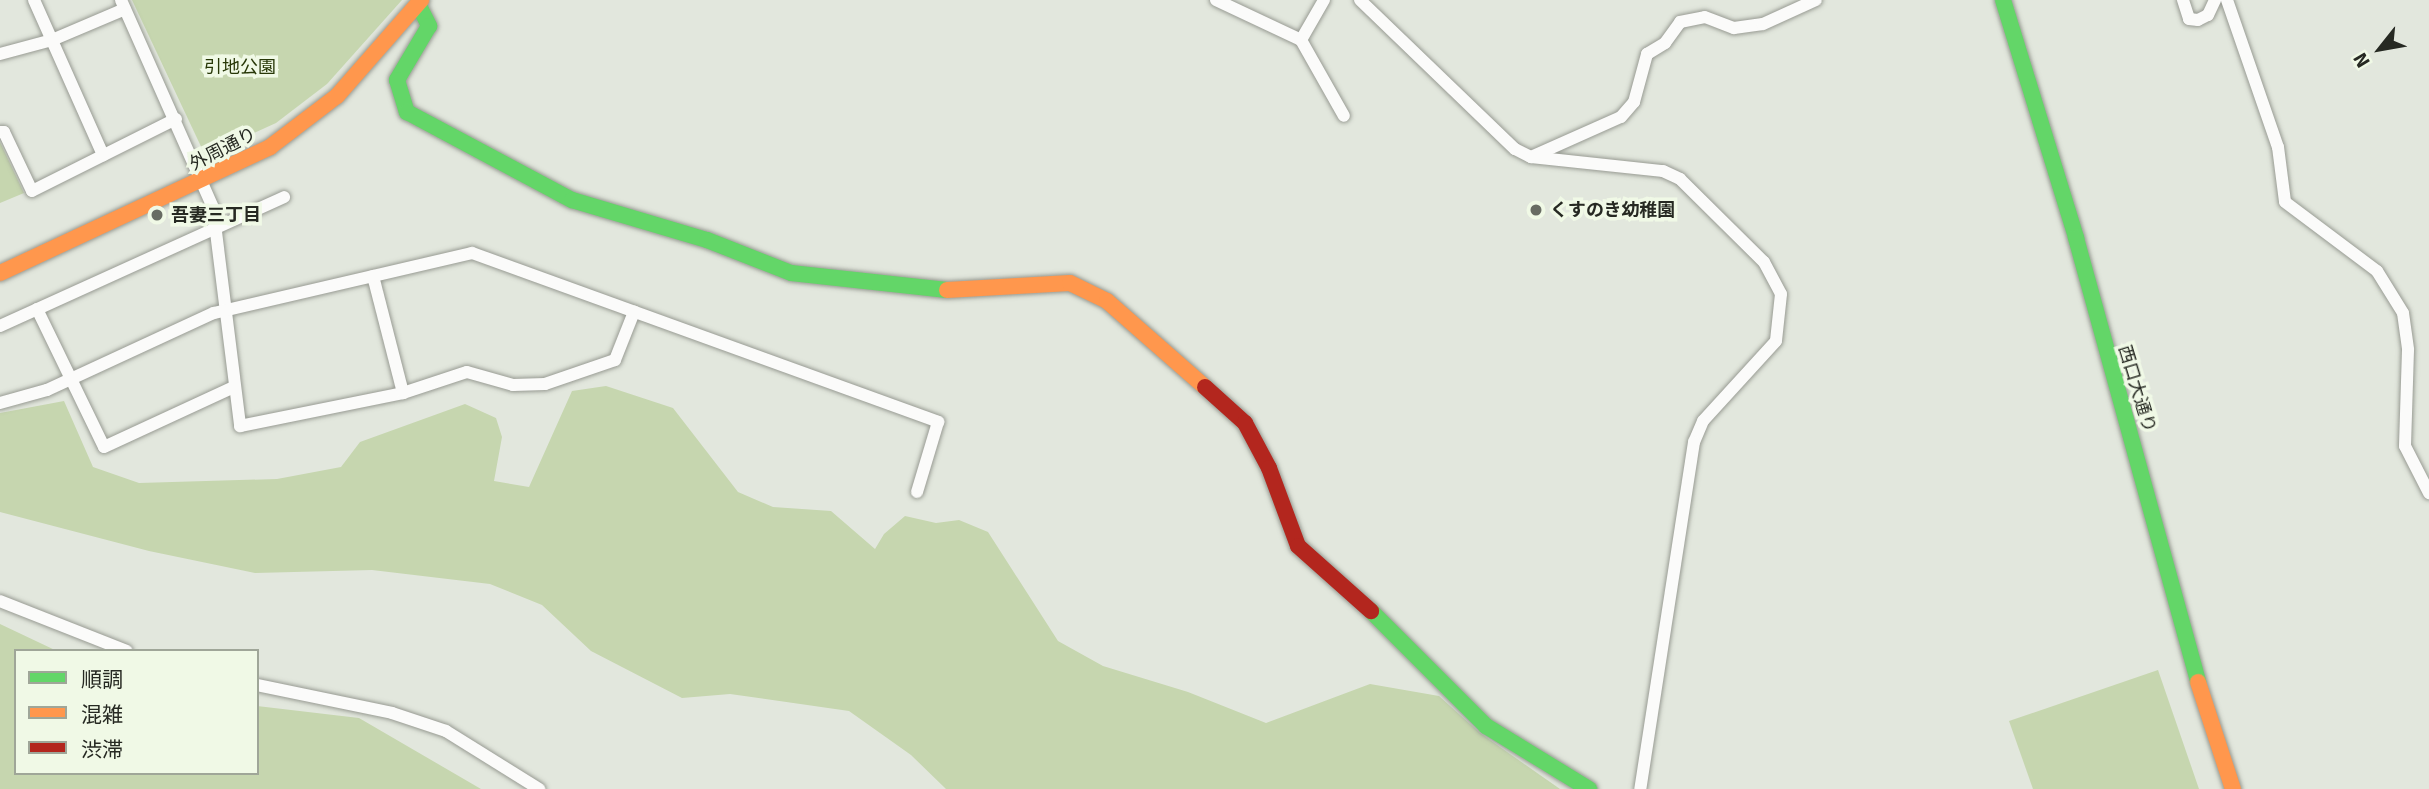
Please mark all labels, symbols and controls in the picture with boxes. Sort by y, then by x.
north arrow [2345,14,2415,84]
text: N [2348,48,2376,72]
park label: 引地公園 [204,56,276,78]
street label: 外周通り [186,123,260,175]
place label: くすのき幼稚園 [1550,199,1676,221]
marker: くすのき幼稚園 [1528,202,1544,218]
place label: 吾妻三丁目 [171,204,261,226]
marker: 吾妻三丁目 [149,207,165,223]
street label: 西口大通り [2114,343,2160,435]
legend [14,649,259,775]
text: 順調 [81,667,123,693]
text: 混雑 [81,702,123,728]
text: 渋滞 [81,737,123,763]

